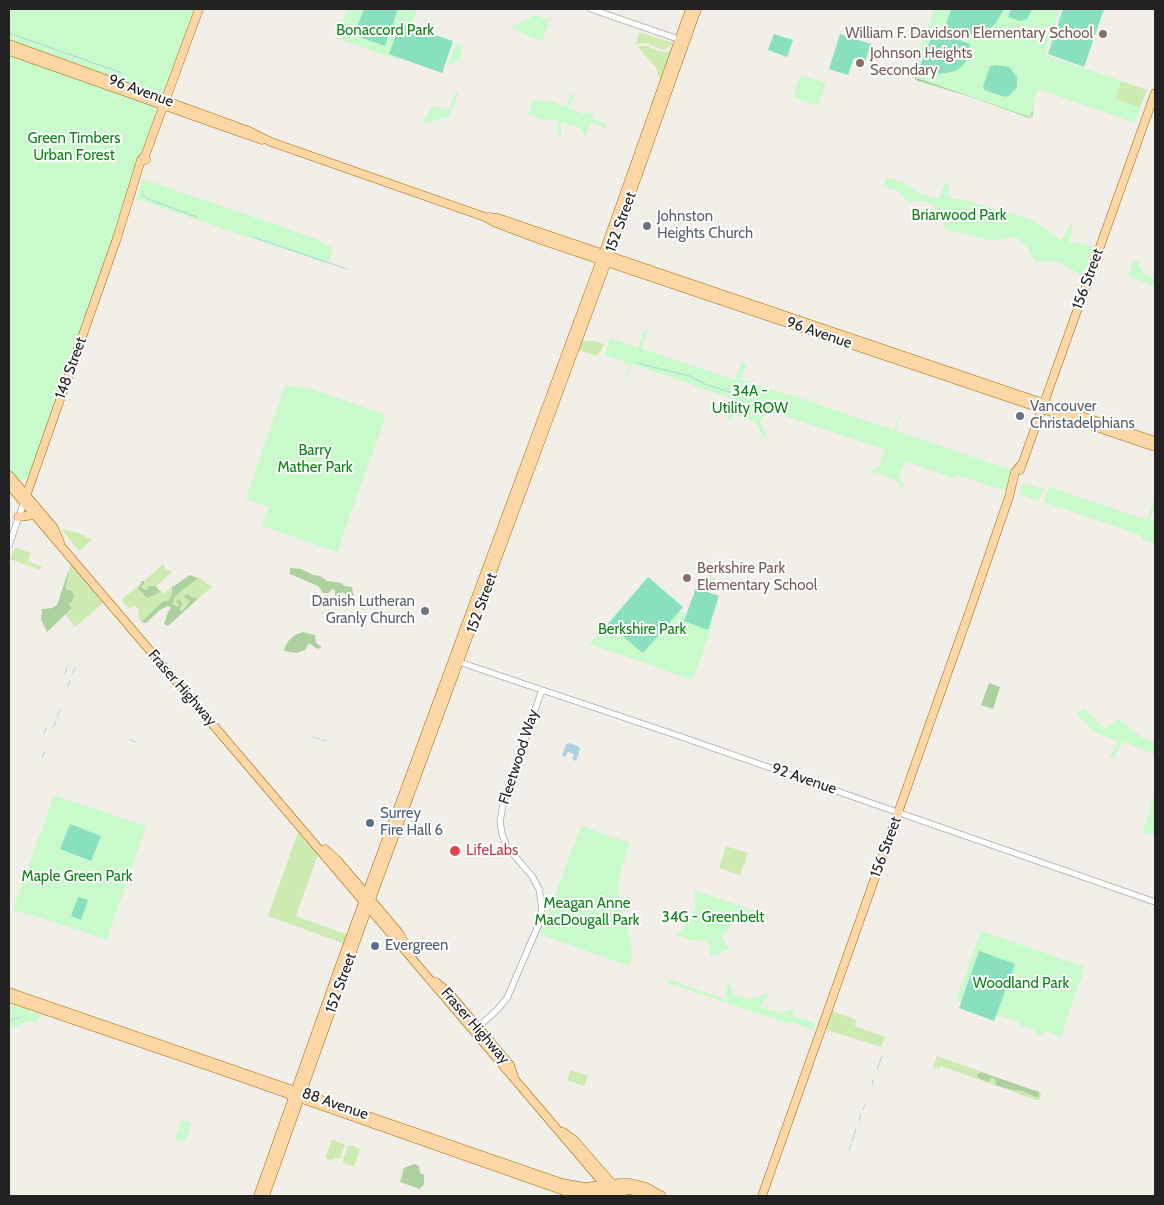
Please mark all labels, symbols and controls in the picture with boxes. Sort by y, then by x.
park label: Bonaccord Park [336,22,434,40]
place label: William F. Davidson Elementary School [845,25,1093,43]
marker: William F. Davidson Elementary School [1097,28,1109,40]
place label: Johnson Heights Secondary [870,45,973,80]
marker: Johnson Heights Secondary [854,57,866,69]
street label: 96 Avenue [106,71,176,111]
park label: Green Timbers Urban Forest [28,130,120,165]
street label: 152 Street [602,189,640,255]
park label: Briarwood Park [912,207,1006,225]
place label: Johnston Heights Church [657,208,753,243]
marker: Johnston Heights Church [641,220,653,232]
street label: 156 Street [1069,246,1107,312]
street label: 96 Avenue [784,313,854,353]
street label: 148 Street [51,335,91,401]
park label: 34A - Utility ROW [712,383,788,418]
place label: Vancouver Christadelphians [1030,398,1135,433]
marker: Vancouver Christadelphians [1014,410,1026,422]
park label: Barry Mather Park [277,442,353,477]
place label: Berkshire Park Elementary School [697,560,817,595]
street label: 152 Street [463,570,501,636]
marker: Berkshire Park Elementary School [681,572,693,584]
place label: Danish Lutheran Granly Church [311,593,415,628]
marker: Danish Lutheran Granly Church [419,605,431,617]
park label: Berkshire Park [598,621,686,639]
street label: Fraser Highway [144,646,220,730]
street label: Fleetwood Way [495,707,543,807]
street label: 92 Avenue [769,760,839,798]
place label: Surrey Fire Hall 6 [380,805,443,840]
street label: 156 Street [867,814,905,880]
marker: Surrey Fire Hall 6 [364,817,376,829]
place label: LifeLabs [466,842,518,860]
marker: LifeLabs [448,844,462,858]
park label: Maple Green Park [22,868,132,886]
park label: Meagan Anne MacDougall Park [534,895,640,930]
park label: 34G - Greenbelt [662,909,764,927]
place label: Evergreen [385,937,448,955]
marker: Evergreen [369,940,381,952]
street label: 152 Street [322,950,360,1016]
park label: Woodland Park [973,975,1069,993]
street label: Fraser Highway [437,984,513,1068]
street label: 88 Avenue [299,1084,371,1124]

